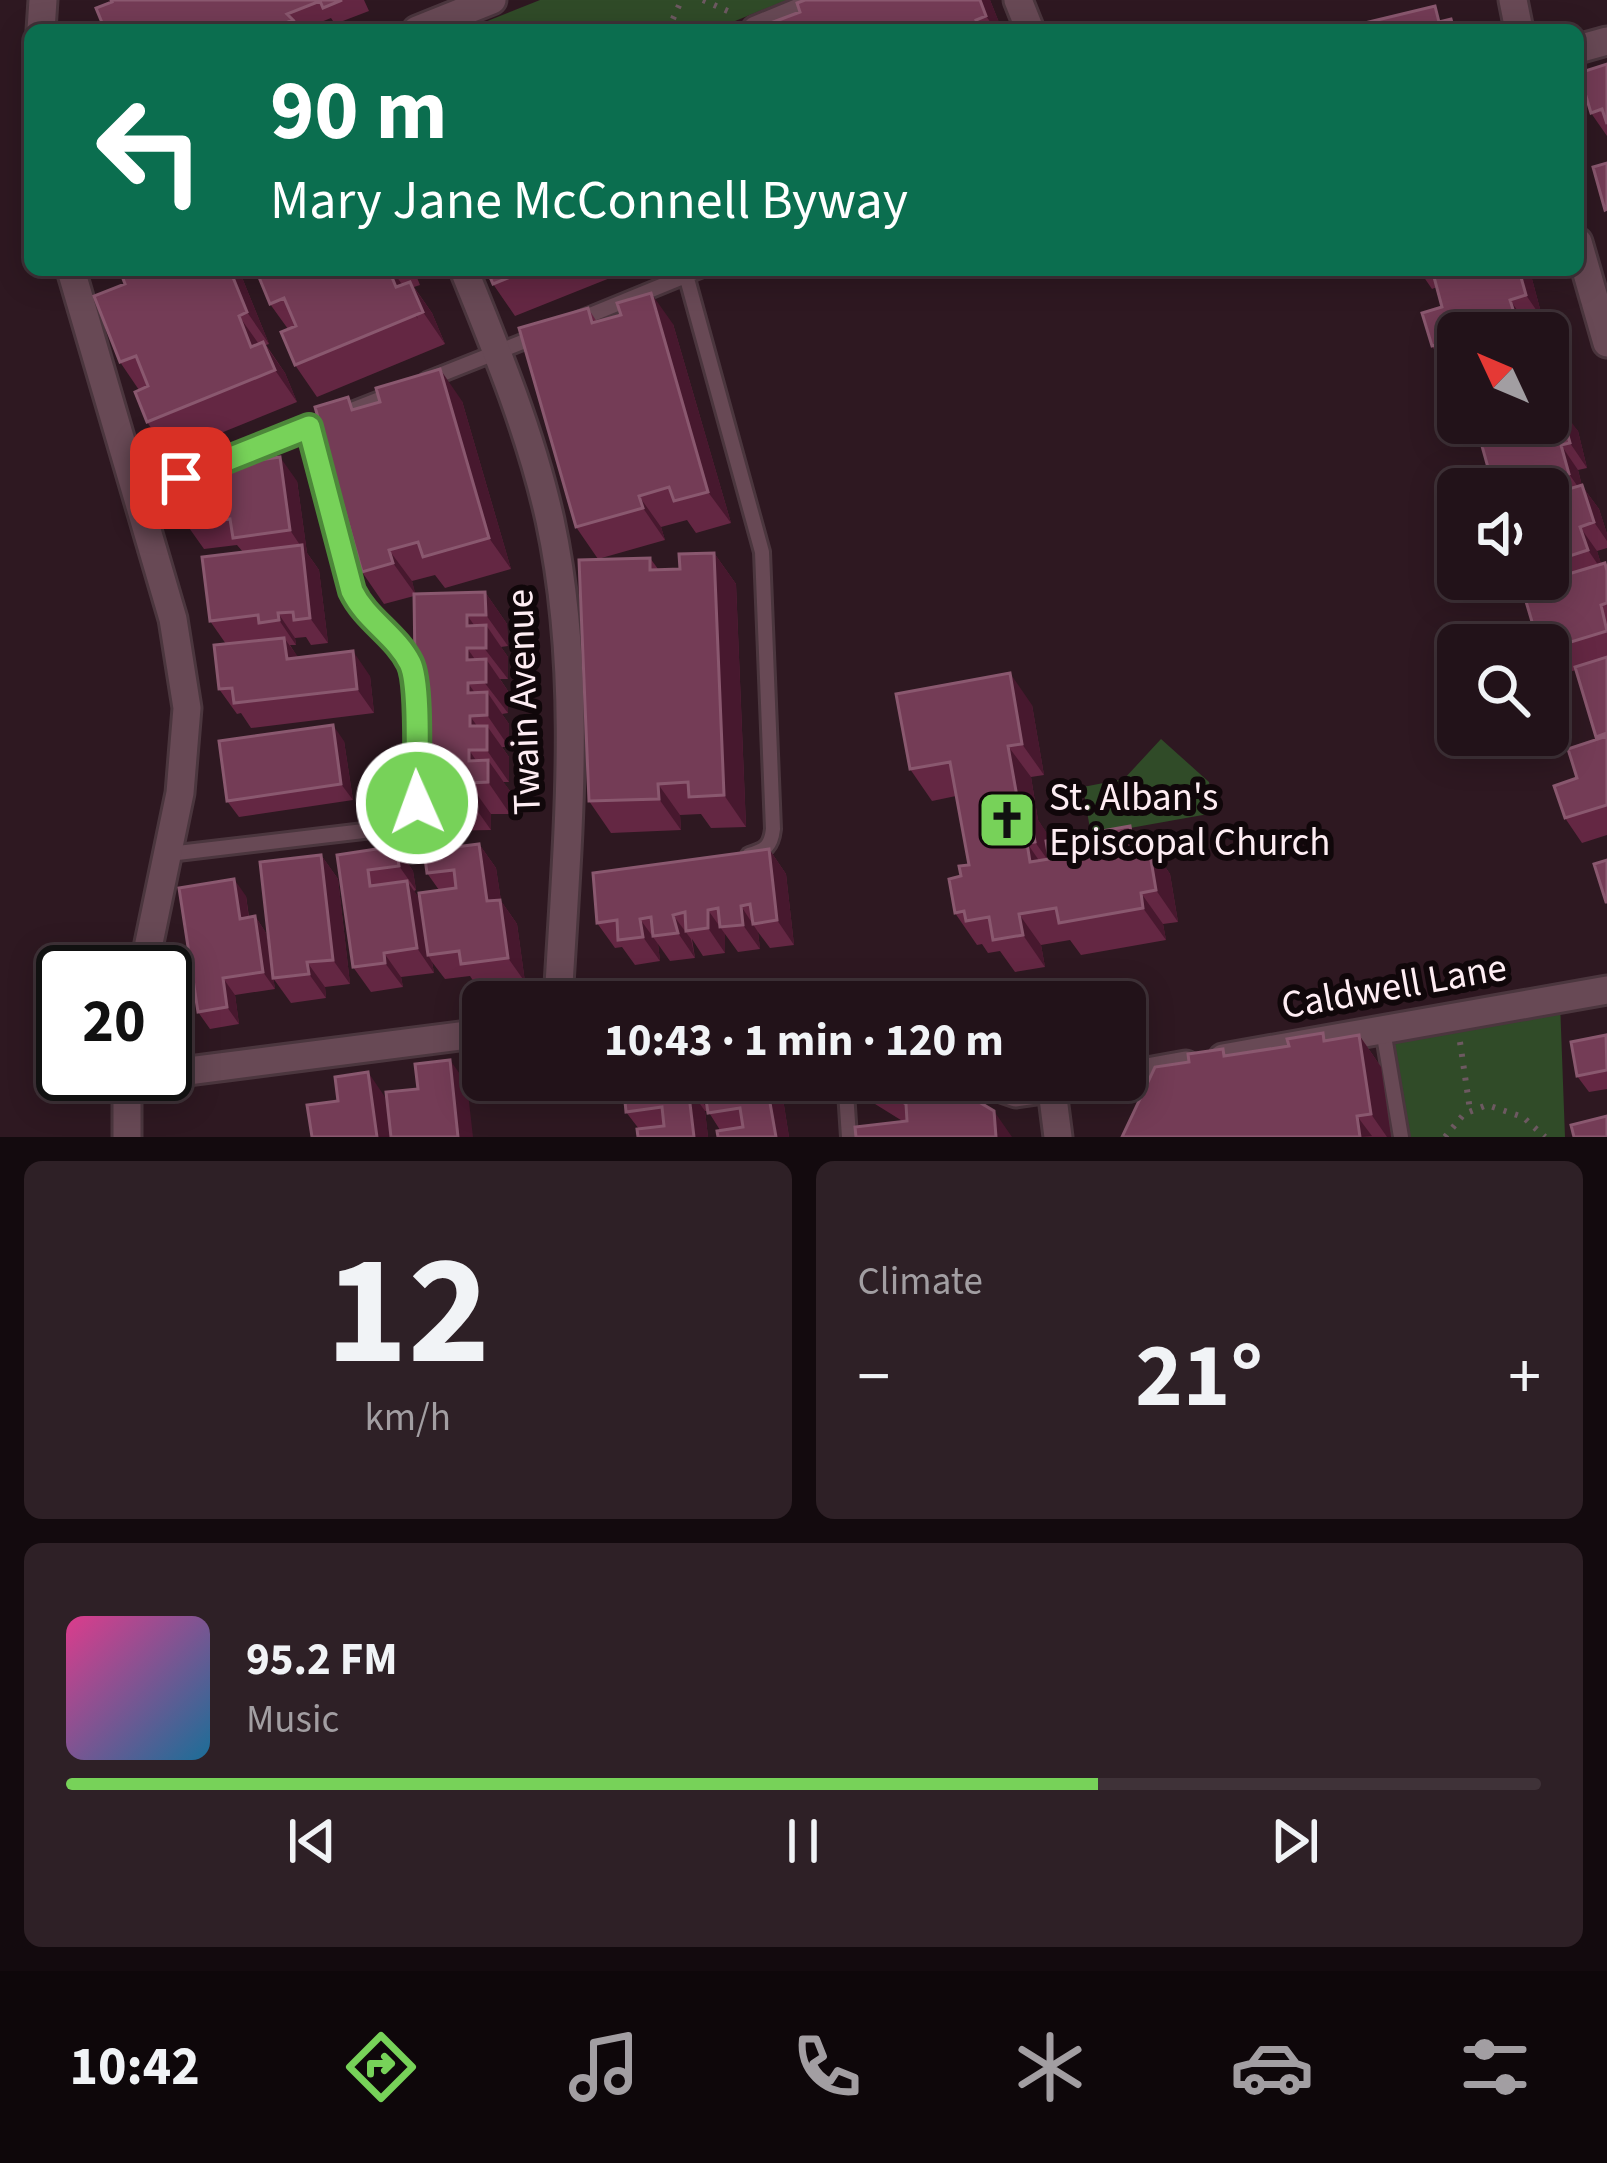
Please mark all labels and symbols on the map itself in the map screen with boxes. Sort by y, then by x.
north arrow [1437,312,1569,444]
pin [130,427,232,529]
street label: Twain Avenue [492,588,556,816]
position arrow [354,740,480,866]
place label: St. Alban's Episcopal Church [1049,770,1331,871]
church icon: St. Alban's Episcopal Church [976,789,1038,851]
street label: Caldwell Lane [1277,940,1511,1034]
speed limit sign: 20 [36,945,192,1101]

